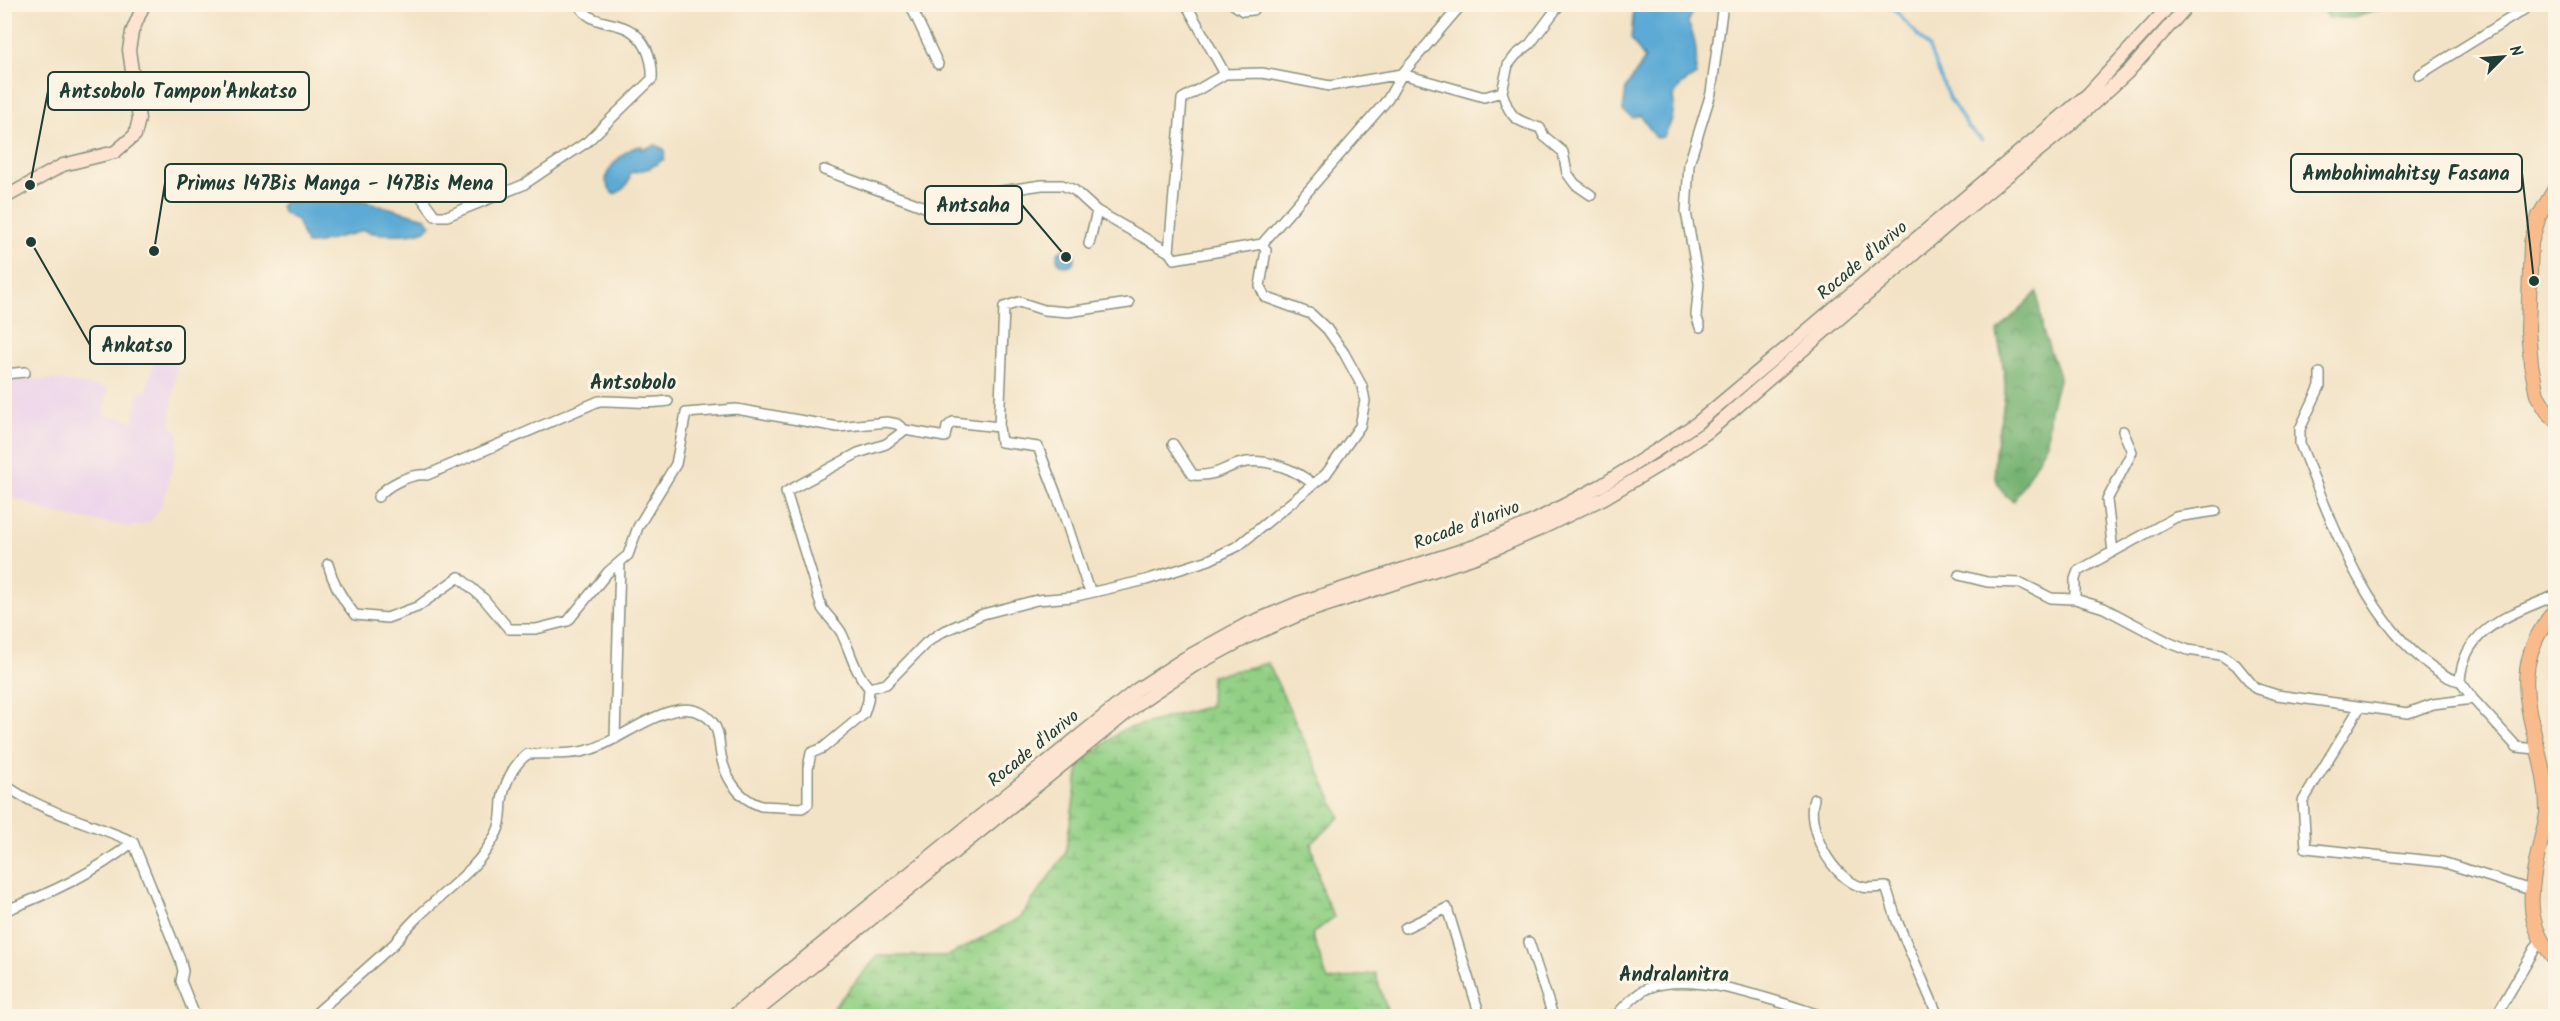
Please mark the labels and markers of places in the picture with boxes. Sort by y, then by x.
callout: Antsobolo Tampon'Ankatso [48,72,309,110]
callout: Ambohimahitsy Fasana [2291,154,2522,192]
callout: Primus 147Bis Manga - 147Bis Mena [165,164,506,202]
callout: Antsaha [925,186,1022,224]
callout: Ankatso [90,326,185,364]

